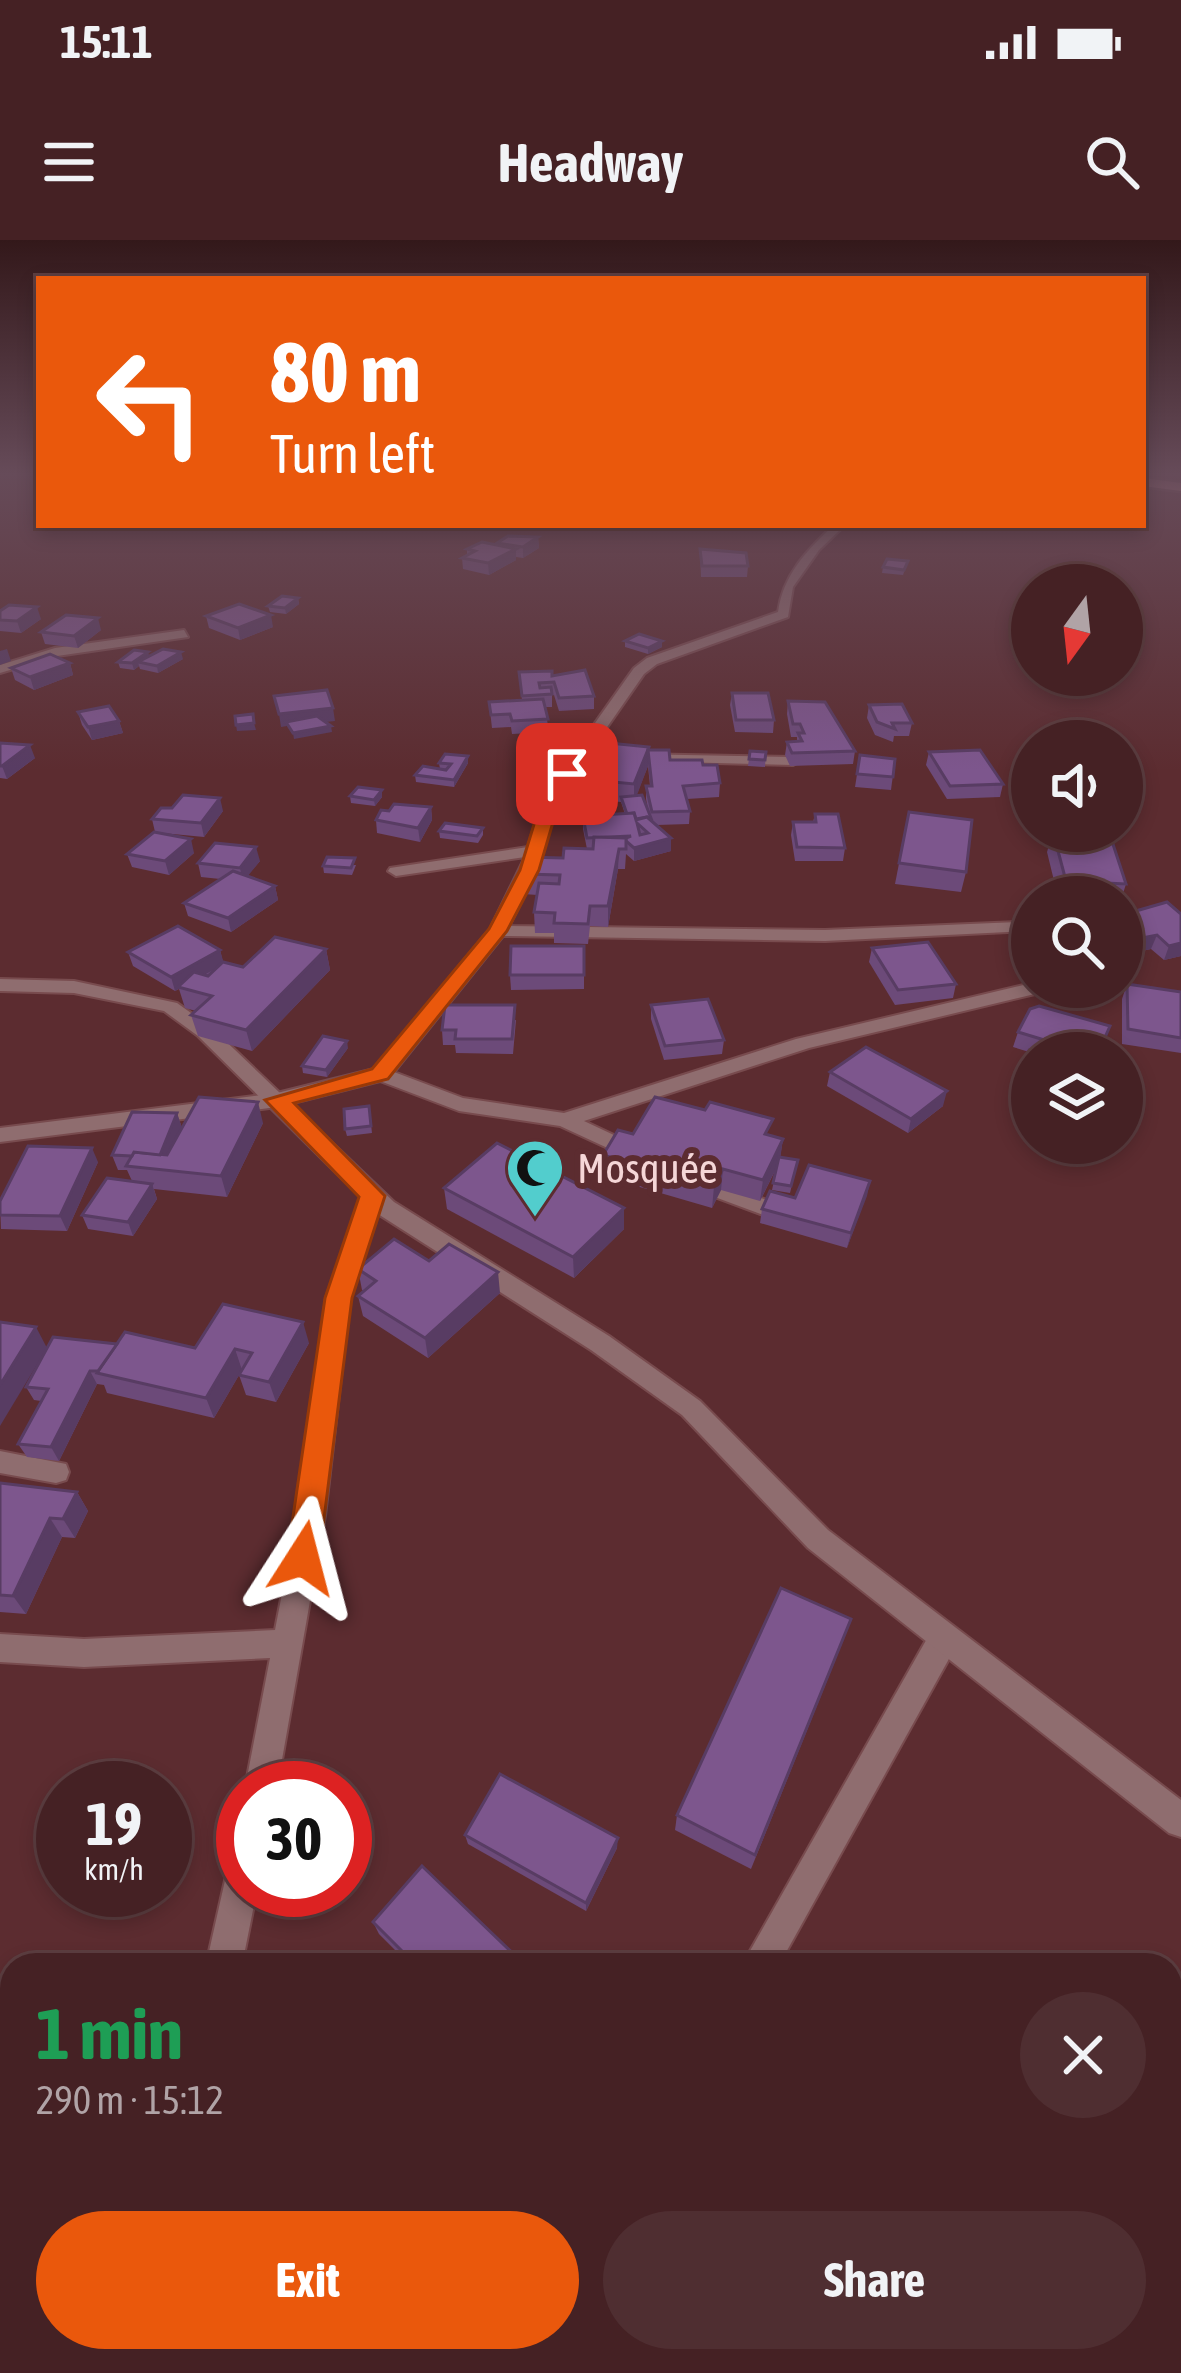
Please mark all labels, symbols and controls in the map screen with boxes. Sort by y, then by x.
text: 15:11 [60,16,153,68]
icon: menu [36,129,102,195]
icon: search [1079,129,1145,195]
text: Headway [498,132,683,193]
icon: left [72,324,228,480]
text: 80 m [270,324,421,420]
text: Turn left [270,423,435,484]
north arrow [1011,564,1143,696]
map controls [1011,564,1143,1164]
button: sound [1011,720,1143,852]
pin [516,723,618,825]
icon: arrive [534,741,600,807]
button: search [1011,876,1143,1008]
button: layers [1011,1032,1143,1164]
mosque icon: Mosquée [504,1137,566,1219]
place label: Mosquée [577,1144,718,1192]
position arrow [240,1495,366,1621]
speed limit sign: 30 [216,1761,372,1917]
text: 19 [86,1789,142,1858]
text: km/h [84,1852,144,1886]
text: 1 min [36,1992,183,2074]
button: close [1020,1992,1146,2118]
text: 290 m · 15:12 [36,2078,224,2122]
button: Exit [36,2211,579,2349]
button: Share [603,2211,1146,2349]

